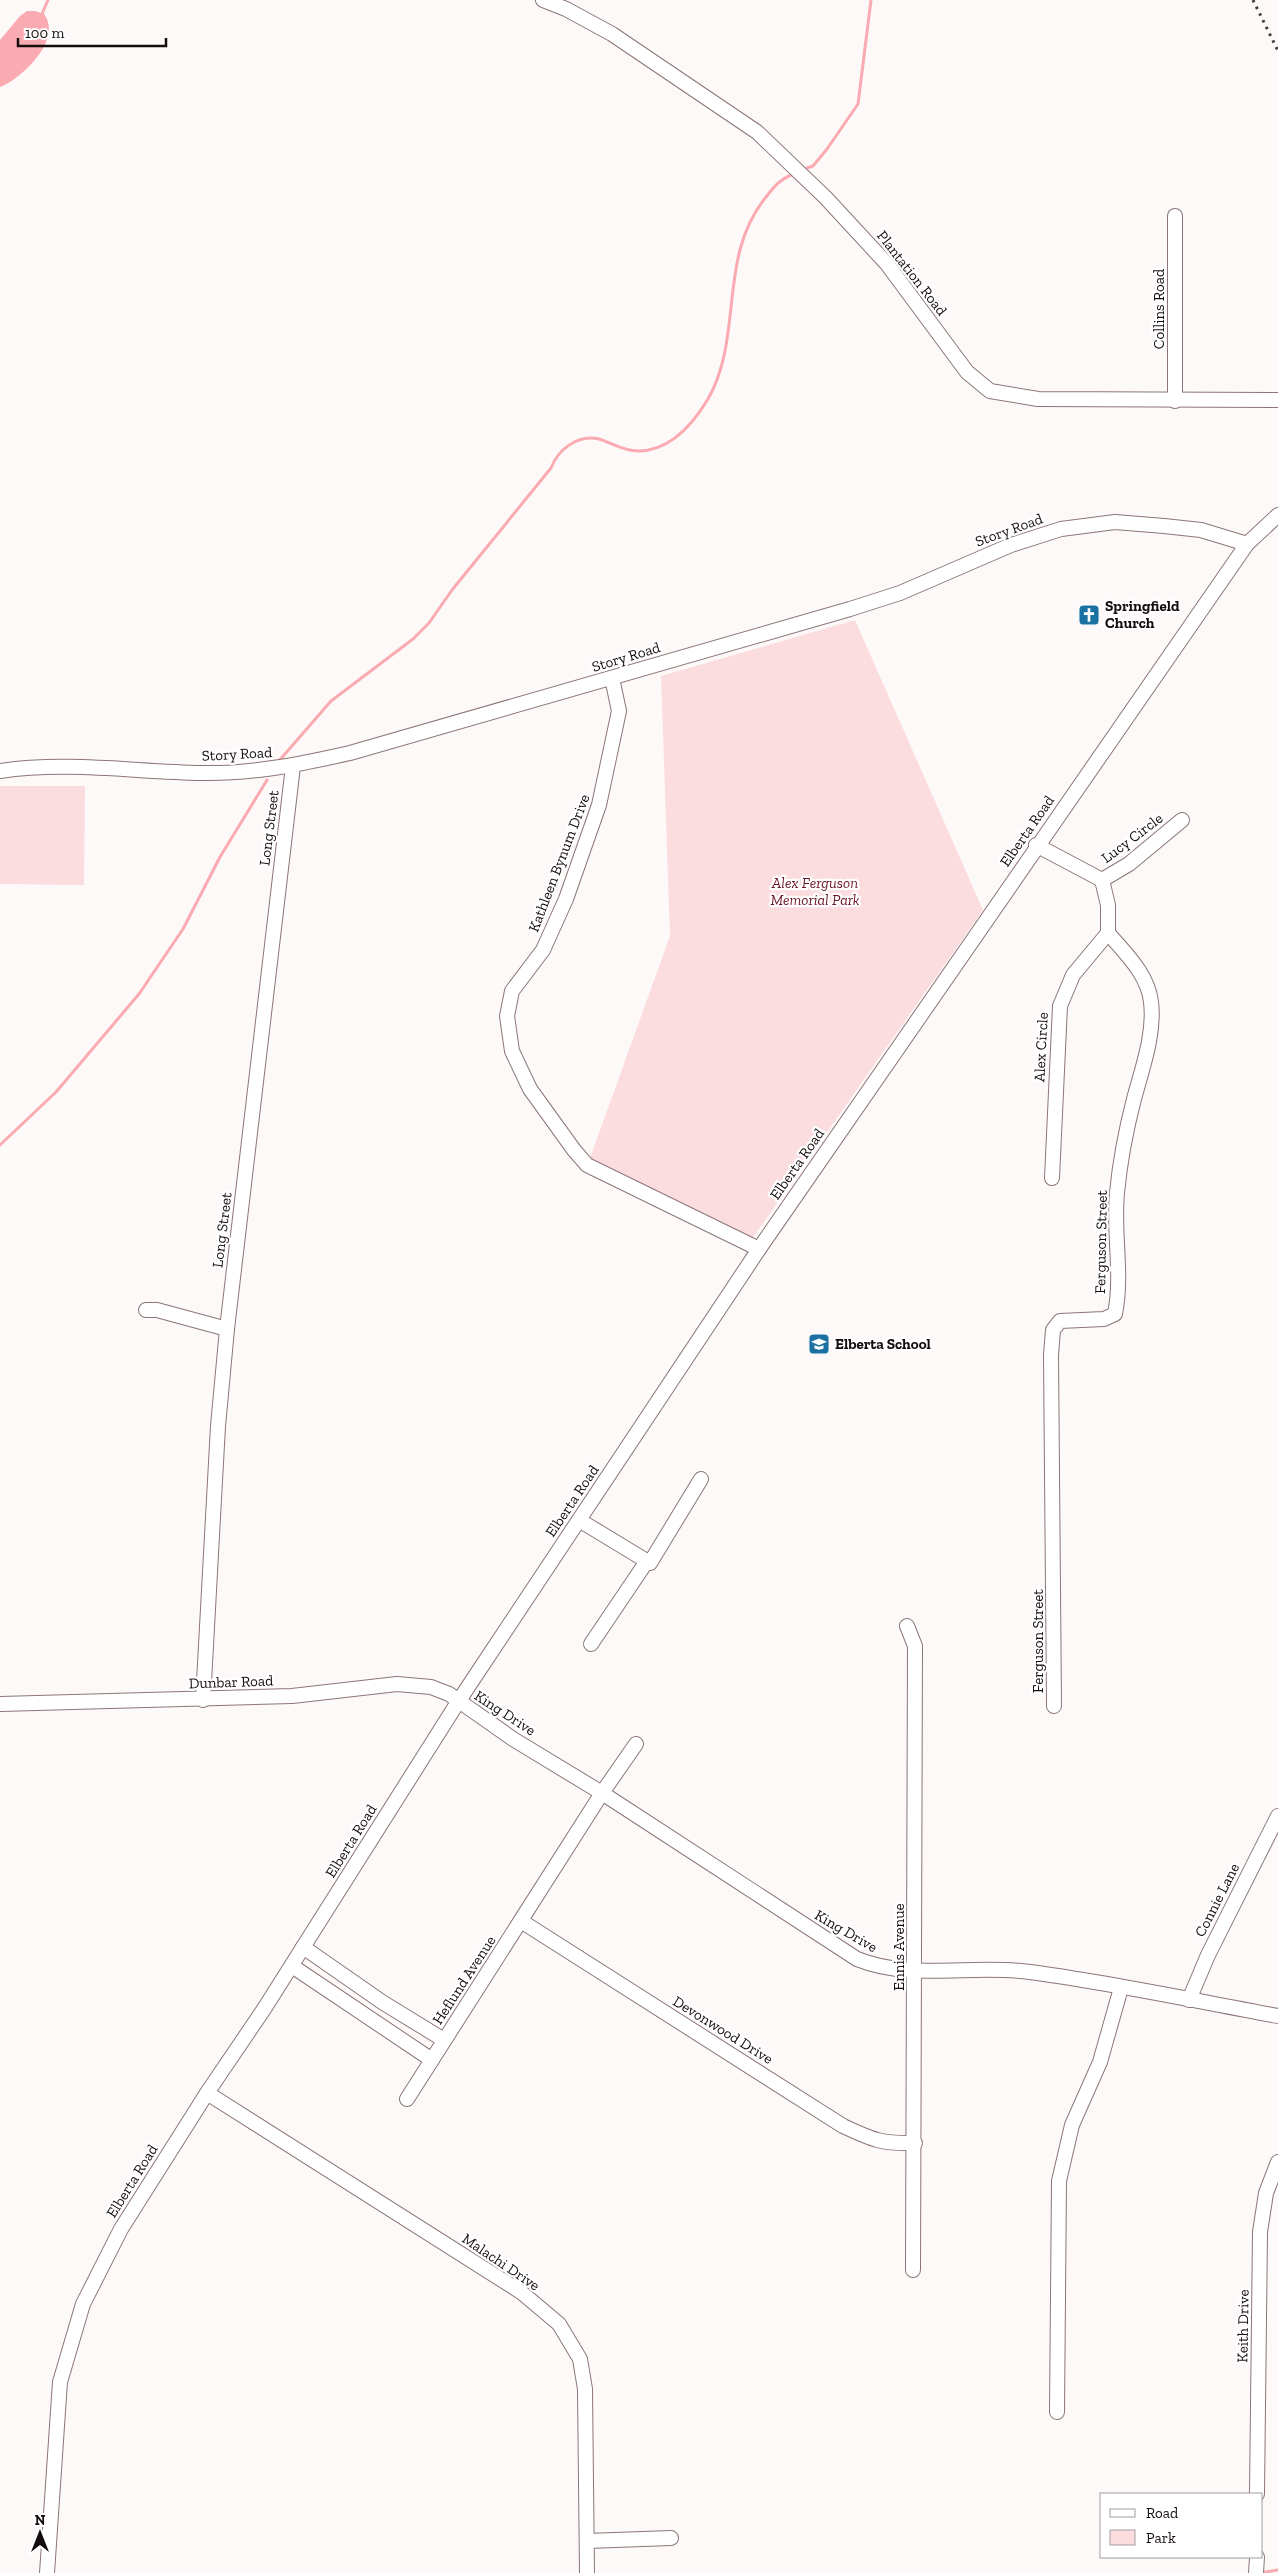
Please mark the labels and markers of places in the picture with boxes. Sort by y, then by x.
place label: Springfield Church [1105,597,1180,632]
church icon: Springfield Church [1077,603,1101,627]
school or university icon: Elberta School [807,1332,831,1356]
place label: Elberta School [835,1335,931,1353]

